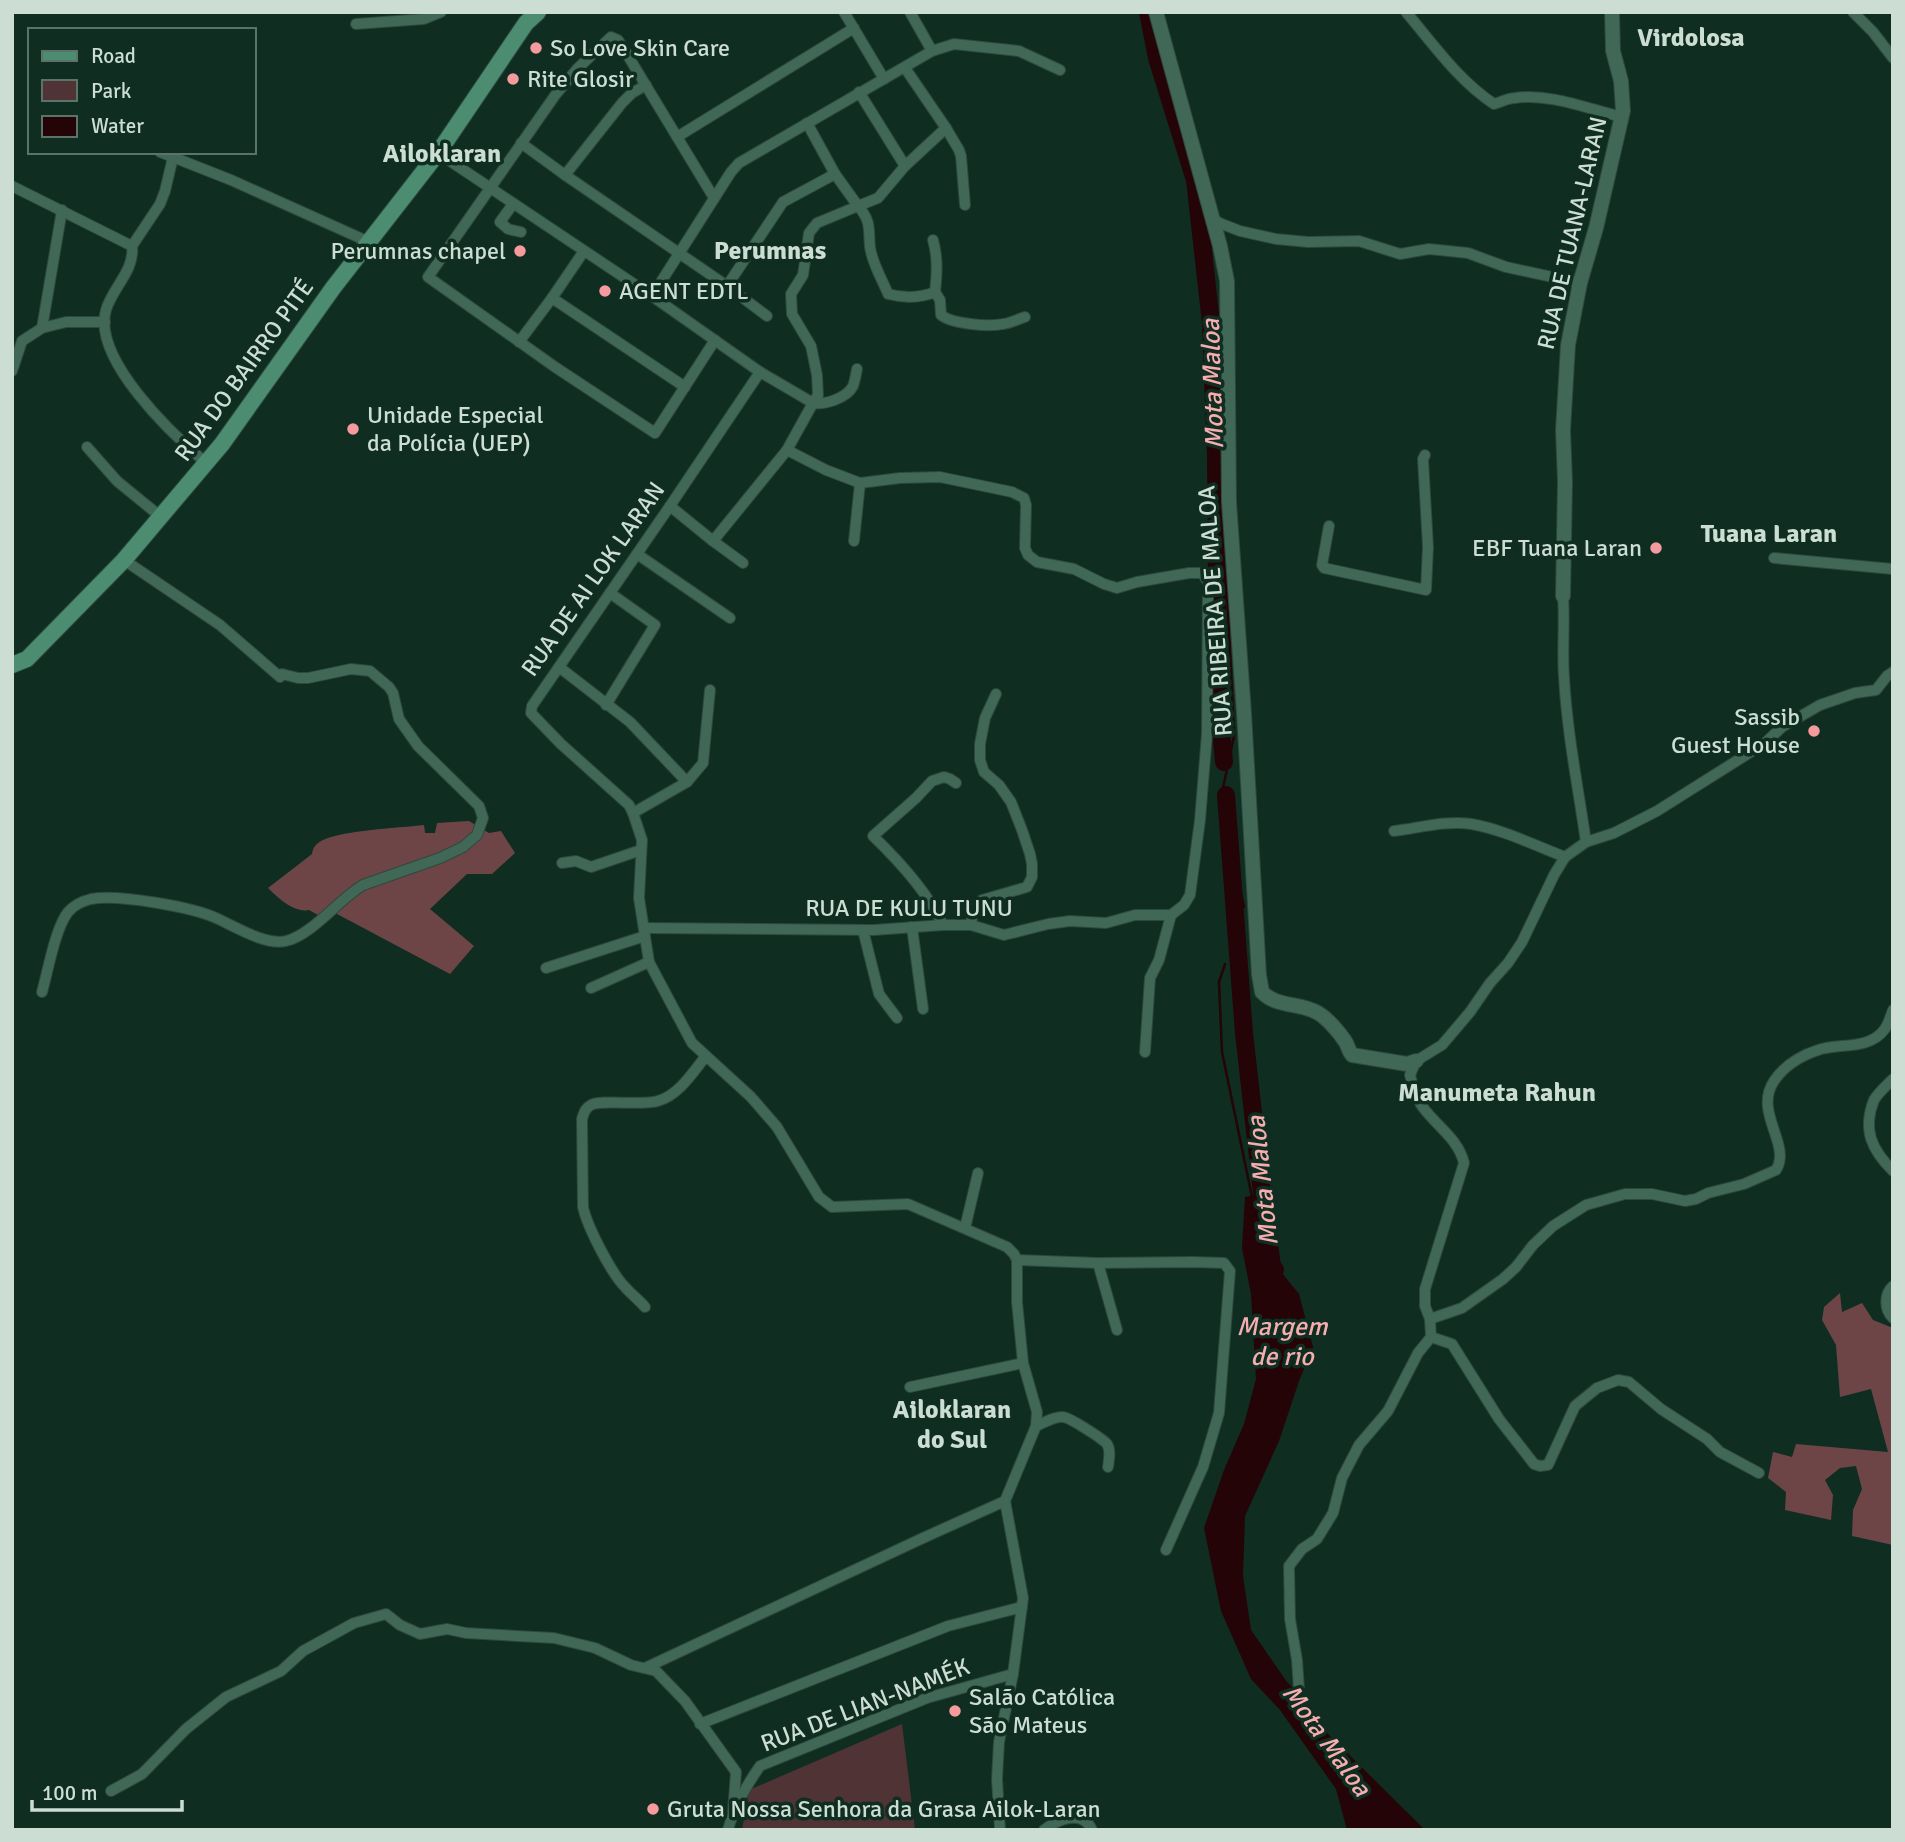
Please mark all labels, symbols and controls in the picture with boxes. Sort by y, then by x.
district label: Virdolosa [1637,22,1745,54]
legend [28,28,256,154]
place label: So Love Skin Care [550,33,730,63]
marker: So Love Skin Care [528,40,544,56]
text: Road [91,43,136,69]
place label: Rite Glosir [527,64,634,94]
marker: Rite Glosir [505,71,521,87]
text: Park [91,78,132,104]
text: Water [91,113,144,139]
street label: RUA DE TUANA-LARAN [1531,114,1613,352]
district label: Ailoklaran [383,138,501,170]
district label: Perumnas [714,235,826,267]
place label: Perumnas chapel [331,236,506,266]
marker: Perumnas chapel [512,243,528,259]
street label: RUA DO BAIRRO PITÉ [168,273,320,467]
place label: AGENT EDTL [619,276,749,306]
marker: AGENT EDTL [597,283,613,299]
water label: Mota Maloa [1195,317,1231,450]
place label: Unidade Especial da Polícia (UEP) [367,400,544,458]
marker: Unidade Especial da Polícia (UEP) [345,421,361,437]
street label: RUA DE AI LOK LARAN [515,476,671,682]
street label: RUA RIBEIRA DE MALOA [1191,484,1239,737]
district label: Tuana Laran [1701,518,1837,550]
place label: EBF Tuana Laran [1472,533,1642,563]
marker: EBF Tuana Laran [1648,540,1664,556]
place label: Sassib Guest House [1671,702,1800,760]
marker: Sassib Guest House [1806,723,1822,739]
street label: RUA DE KULU TUNU [805,893,1013,923]
district label: Manumeta Rahun [1398,1077,1596,1109]
water label: Mota Maloa [1240,1114,1286,1247]
water label: Margem de rio [1237,1311,1329,1373]
district label: Ailoklaran do Sul [893,1394,1011,1456]
street label: RUA DE LIAN-NAMÉK [756,1651,974,1759]
water label: Mota Maloa [1275,1678,1378,1803]
place label: Salão Católica São Mateus [969,1682,1115,1740]
marker: Salão Católica São Mateus [947,1703,963,1719]
scale bar [32,1769,182,1813]
text: 100 m [42,1780,97,1806]
place label: Gruta Nossa Senhora da Grasa Ailok-Laran [667,1794,1101,1824]
marker: Gruta Nossa Senhora da Grasa Ailok-Laran [645,1801,661,1817]

